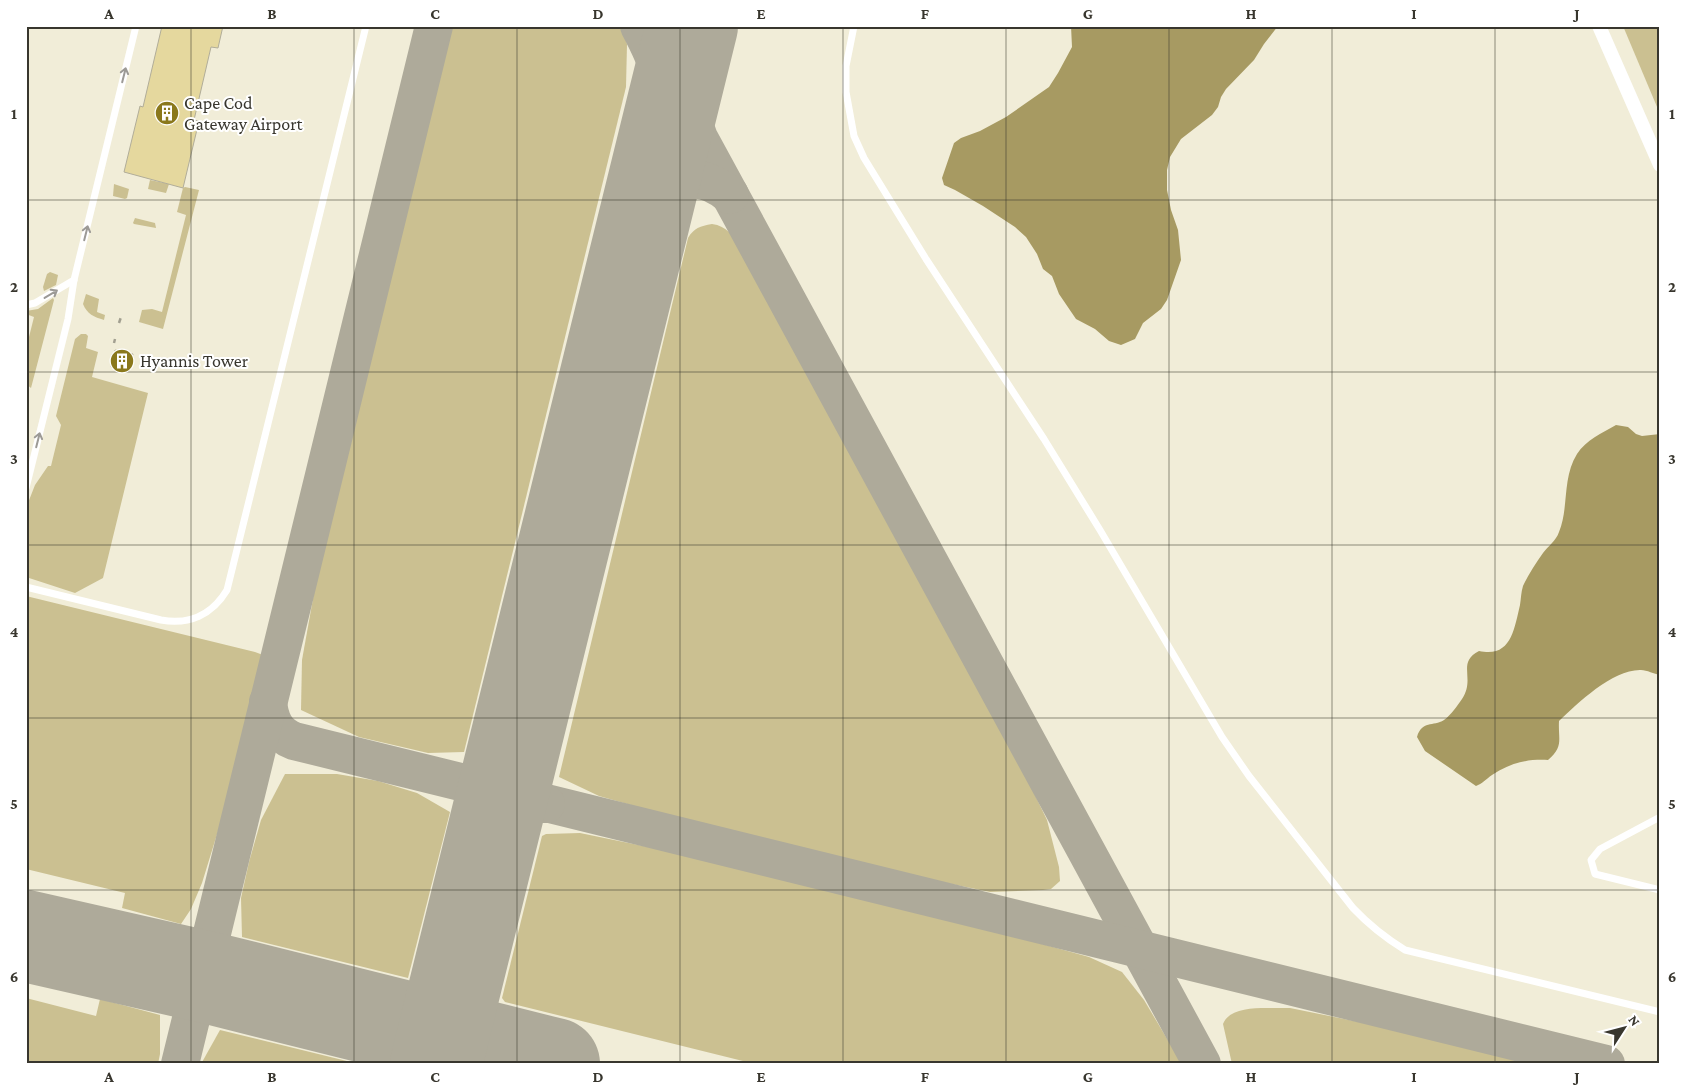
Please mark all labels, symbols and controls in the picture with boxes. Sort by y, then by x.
text: A [103,5,114,22]
text: B [267,5,277,22]
text: C [430,5,440,22]
text: D [592,5,604,22]
text: E [756,5,766,22]
text: F [921,5,930,22]
text: G [1083,5,1093,22]
text: H [1246,5,1257,22]
text: I [1411,5,1417,22]
text: J [1572,5,1580,22]
one-way arrow [120,67,129,83]
place label: Cape Cod Gateway Airport [184,93,304,134]
building icon: Cape Cod Gateway Airport [154,100,180,126]
text: 1 [11,105,17,122]
text: 1 [1669,105,1675,122]
one-way arrow [82,225,91,241]
text: 2 [10,278,18,295]
text: 2 [1668,278,1676,295]
one-way arrow [43,289,57,299]
building icon: Hyannis Tower [109,348,135,374]
place label: Hyannis Tower [140,351,249,371]
one-way arrow [34,433,43,449]
text: 3 [10,450,18,467]
text: 3 [1668,450,1676,467]
text: 4 [10,623,19,640]
text: 4 [1668,623,1677,640]
text: 5 [10,795,18,812]
text: 5 [1668,795,1676,812]
text: 6 [10,968,18,985]
text: 6 [1668,968,1676,985]
north arrow [1598,1002,1648,1052]
text: N [1625,1012,1644,1029]
text: A [103,1068,114,1085]
text: B [267,1068,277,1085]
text: C [430,1068,440,1085]
text: D [592,1068,604,1085]
text: E [756,1068,766,1085]
text: F [921,1068,930,1085]
text: G [1083,1068,1093,1085]
text: H [1246,1068,1257,1085]
text: I [1411,1068,1417,1085]
text: J [1572,1068,1580,1085]

